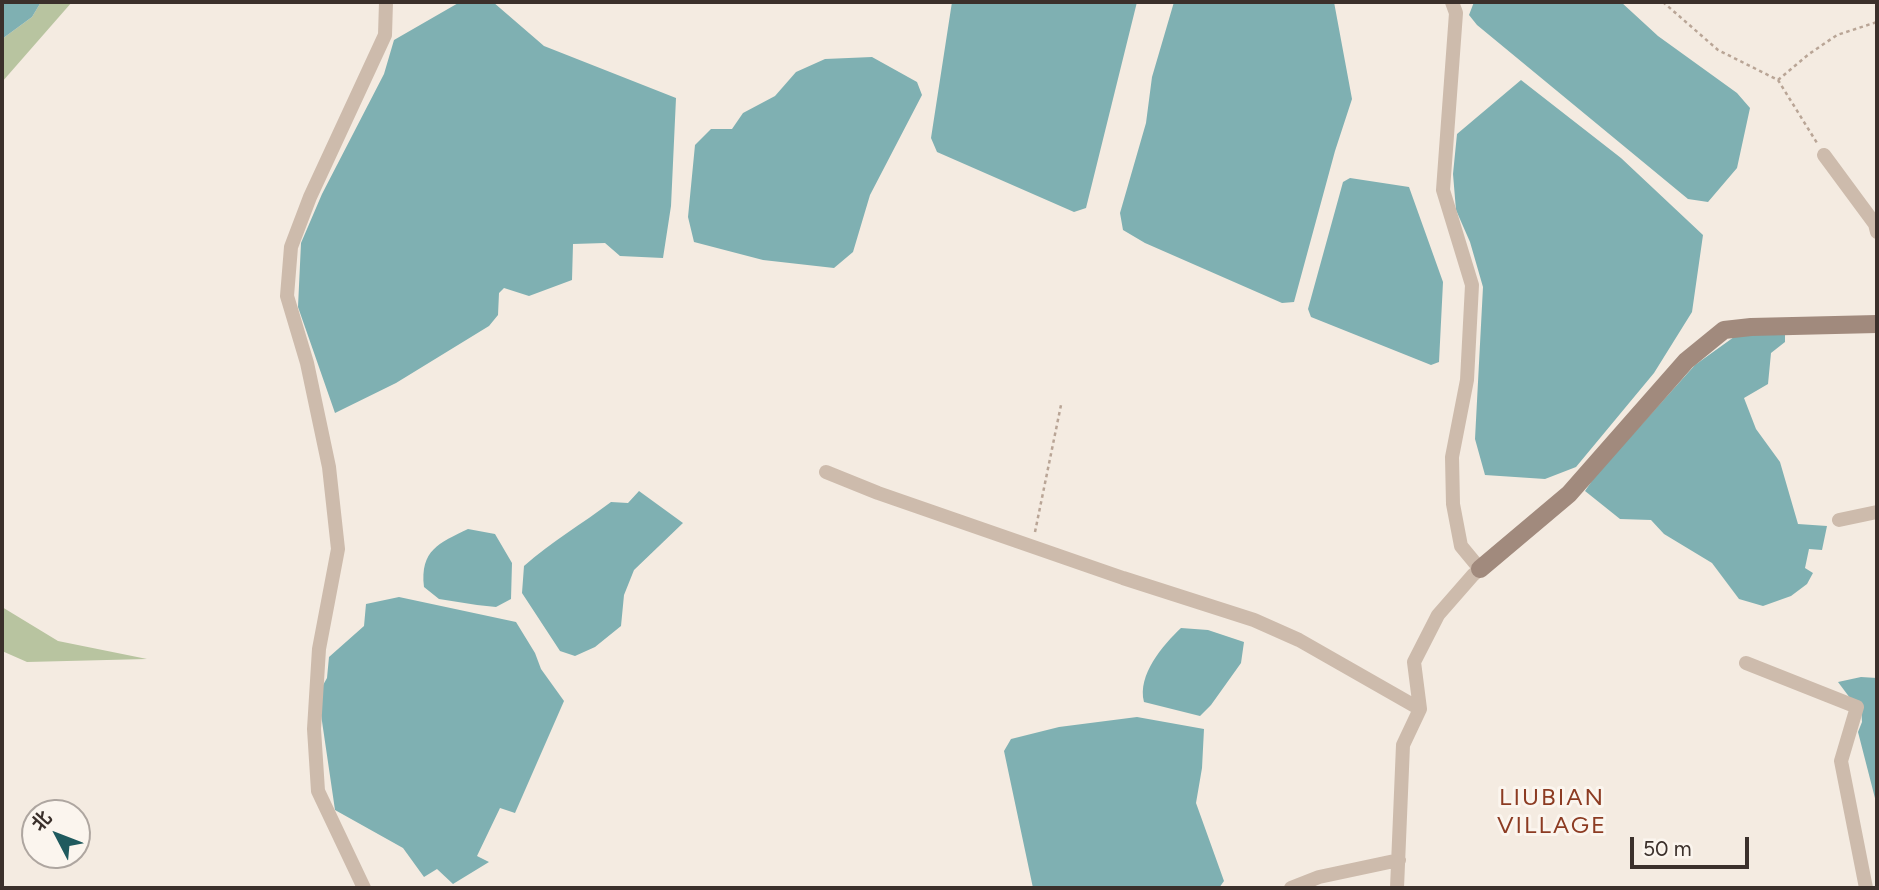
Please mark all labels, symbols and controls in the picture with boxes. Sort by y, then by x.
district label: LIUBIAN VILLAGE [1498,784,1606,840]
north arrow [21,799,91,869]
text: 北 [27,806,56,836]
scale bar [1634,824,1753,868]
text: 50 m [1643,836,1692,861]

